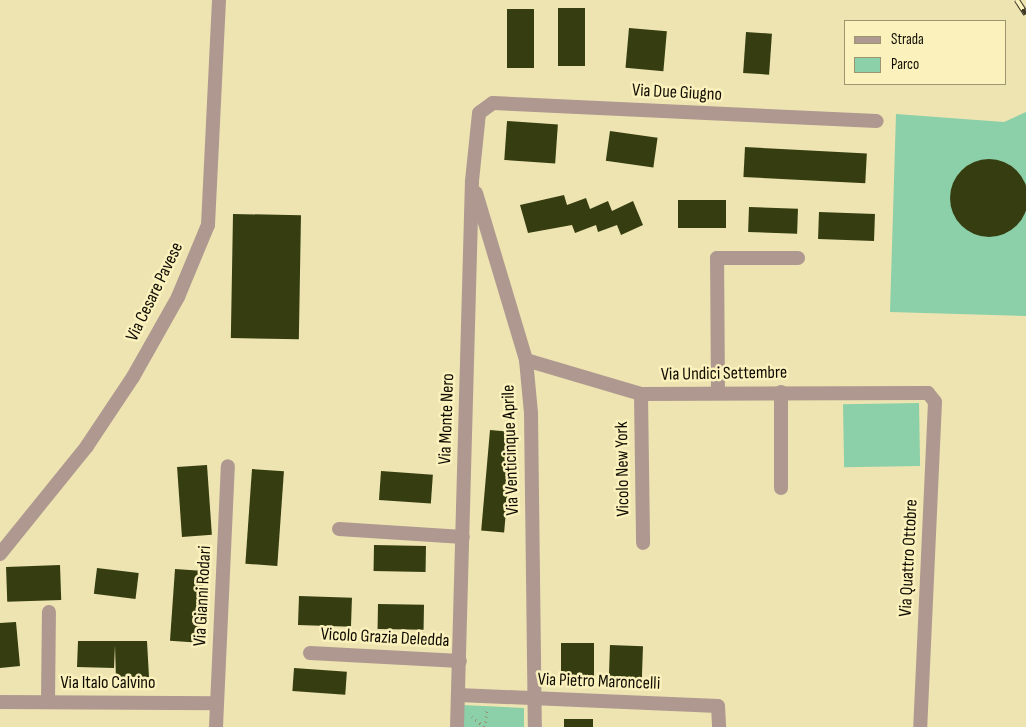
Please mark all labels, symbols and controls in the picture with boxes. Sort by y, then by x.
legend [844,20,1006,85]
text: Strada [891,30,924,49]
text: Parco [891,55,919,74]
street label: Via Due Giugno [632,80,722,106]
street label: Via Cesare Pavese [122,239,188,345]
street label: Via Undici Settembre [661,362,787,386]
street label: Via Monte Nero [435,373,459,465]
street label: Via Venticinque Aprile [498,384,524,516]
street label: Vicolo New York [611,421,635,517]
street label: Via Quattro Ottobre [895,499,923,617]
street label: Via Gianni Rodari [190,545,216,647]
street label: Vicolo Grazia Deledda [320,624,450,652]
street label: Via Pietro Maroncelli [537,669,661,695]
street label: Via Italo Calvino [60,672,156,694]

